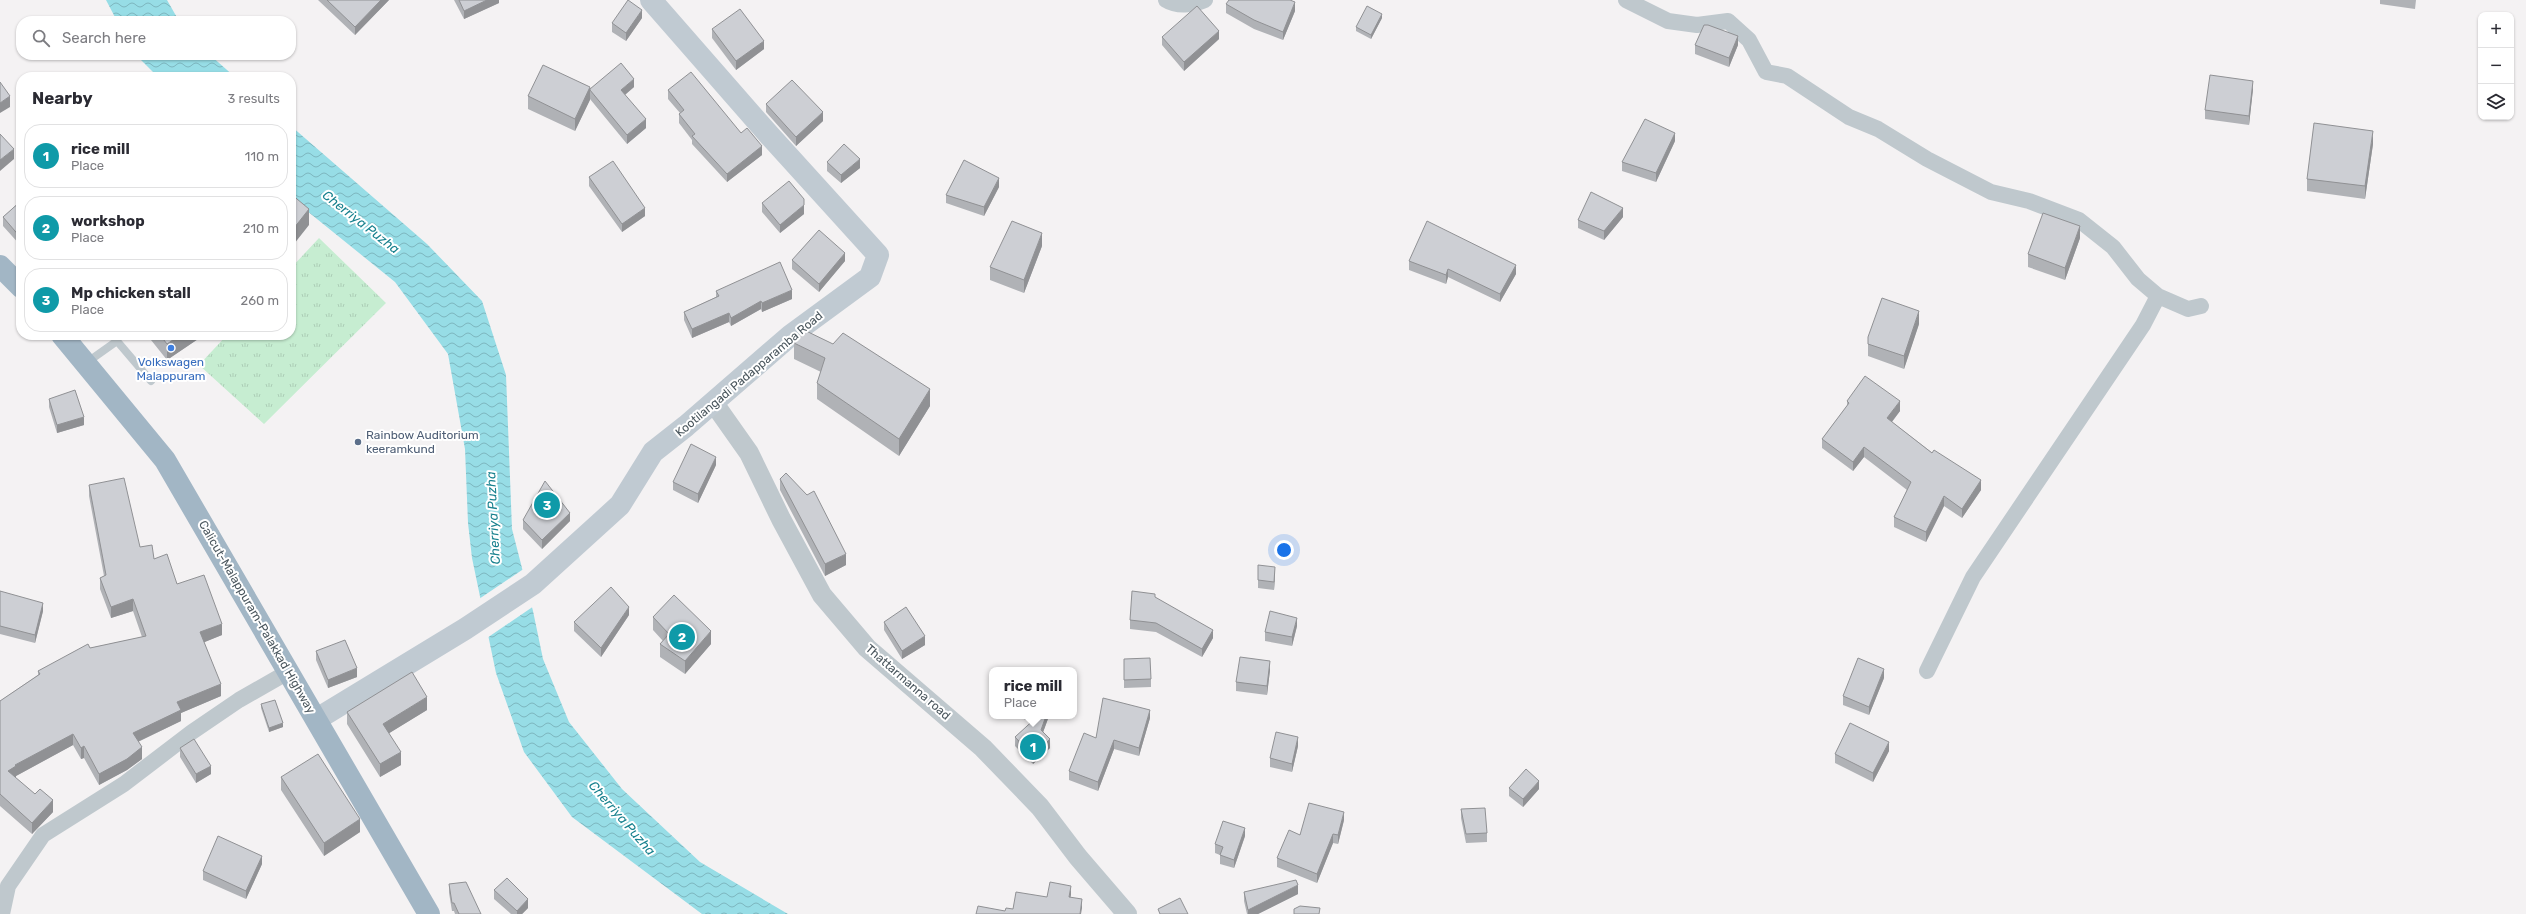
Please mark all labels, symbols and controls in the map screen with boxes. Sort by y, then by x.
map controls [2478,12,2514,120]
button: + [2478,12,2514,48]
search box [16,16,296,60]
icon: search [30,27,52,49]
text: Search here [62,29,146,47]
button: − [2478,48,2514,84]
button: layers [2478,84,2514,120]
text: Nearby [32,88,93,108]
text: 3 results [228,91,280,106]
text: rice mill [71,140,130,158]
text: 1 [43,149,49,164]
text: 110 m [245,149,279,164]
text: Place [71,158,104,173]
water label: Cherriya Puzha [320,187,403,257]
text: workshop [71,212,145,230]
text: 2 [42,221,50,236]
text: 210 m [243,221,279,236]
text: Place [71,230,104,245]
text: Mp chicken stall [71,284,191,302]
text: 3 [42,293,50,308]
text: 260 m [241,293,279,308]
text: Place [71,302,104,317]
street label: Kootilangadi Padapparamba Road [673,308,825,440]
marker: Volkswagen Malappuram [166,343,176,353]
place label: Volkswagen Malappuram [137,355,205,383]
place label: Rainbow Auditorium keeramkund [366,428,479,456]
marker: Rainbow Auditorium keeramkund [353,437,363,447]
water label: Cherriya Puzha [483,471,503,565]
pin: 3 [534,490,560,520]
street label: Calicut-Malappuram-Palakkad Highway [196,518,318,716]
your location [1274,540,1294,560]
pin: 2 [669,622,695,652]
street label: Thattarmanna road [863,641,953,723]
popup [989,667,1077,719]
text: rice mill [1004,677,1062,695]
text: Place [1004,695,1037,710]
pin: 1 [1020,732,1046,762]
water label: Cherriya Puzha [586,778,659,858]

